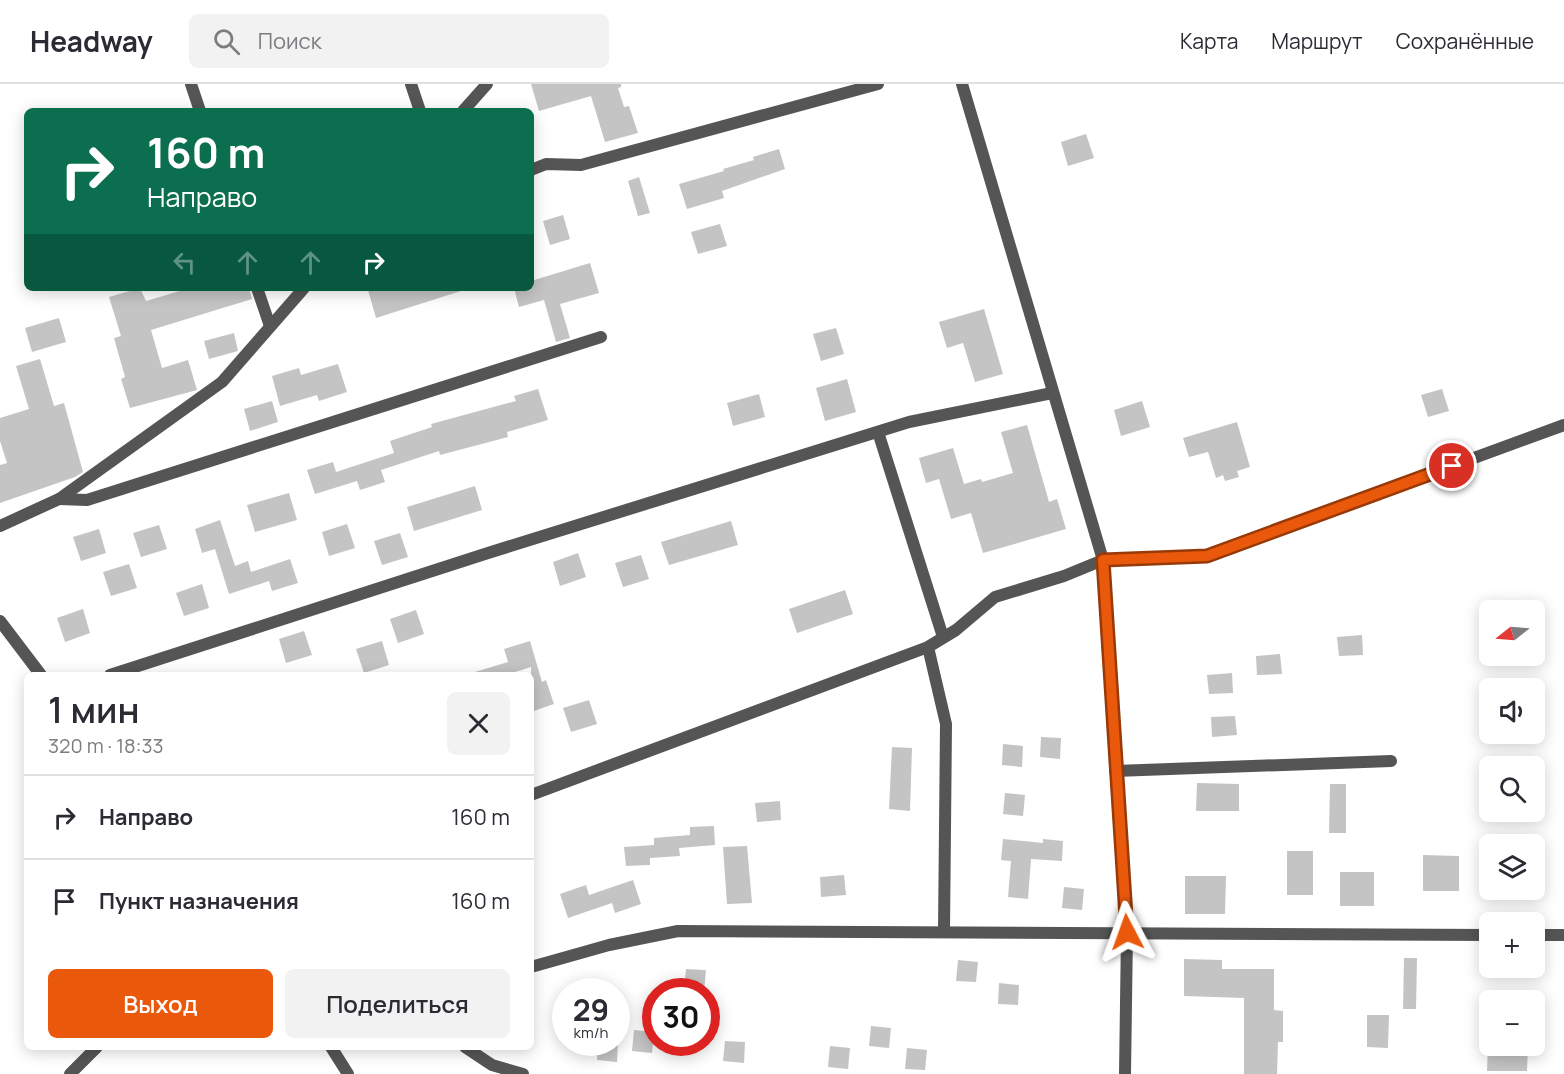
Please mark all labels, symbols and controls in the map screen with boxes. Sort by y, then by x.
search box [189,14,609,68]
text: Headway [30,22,153,60]
icon: search [210,25,243,58]
text: Поиск [258,26,322,56]
text: Карта [1180,27,1238,55]
text: Маршрут [1271,27,1363,55]
text: Сохранённые [1396,27,1534,55]
text: 160 m [147,123,265,181]
icon: right [48,132,126,210]
text: Направо [147,178,257,215]
icon: left [168,246,201,279]
icon: ahead [231,246,264,279]
icon: ahead [294,246,327,279]
icon: right [357,246,390,279]
pin [1426,440,1477,491]
icon: arrive [1435,449,1468,482]
north arrow [1479,600,1545,666]
map controls [1479,600,1545,1056]
button: sound [1479,678,1545,744]
text: 1 мин [48,685,140,734]
button: close [447,692,510,755]
text: 320 m · 18:33 [48,732,164,759]
button: search [1479,756,1545,822]
icon: right [48,801,81,834]
text: Направо [99,802,193,832]
text: 160 m [451,802,510,832]
button: layers [1479,834,1545,900]
icon: arrive [48,885,81,918]
text: Пункт назначения [99,886,299,916]
text: 160 m [451,886,510,916]
position arrow [1095,900,1159,964]
button: + [1479,912,1545,978]
button: Выход [48,969,273,1038]
button: Поделиться [285,969,510,1038]
speed limit sign: 30 [642,978,720,1056]
text: 29 [573,989,609,1030]
button: − [1479,990,1545,1056]
text: km/h [574,1022,608,1043]

